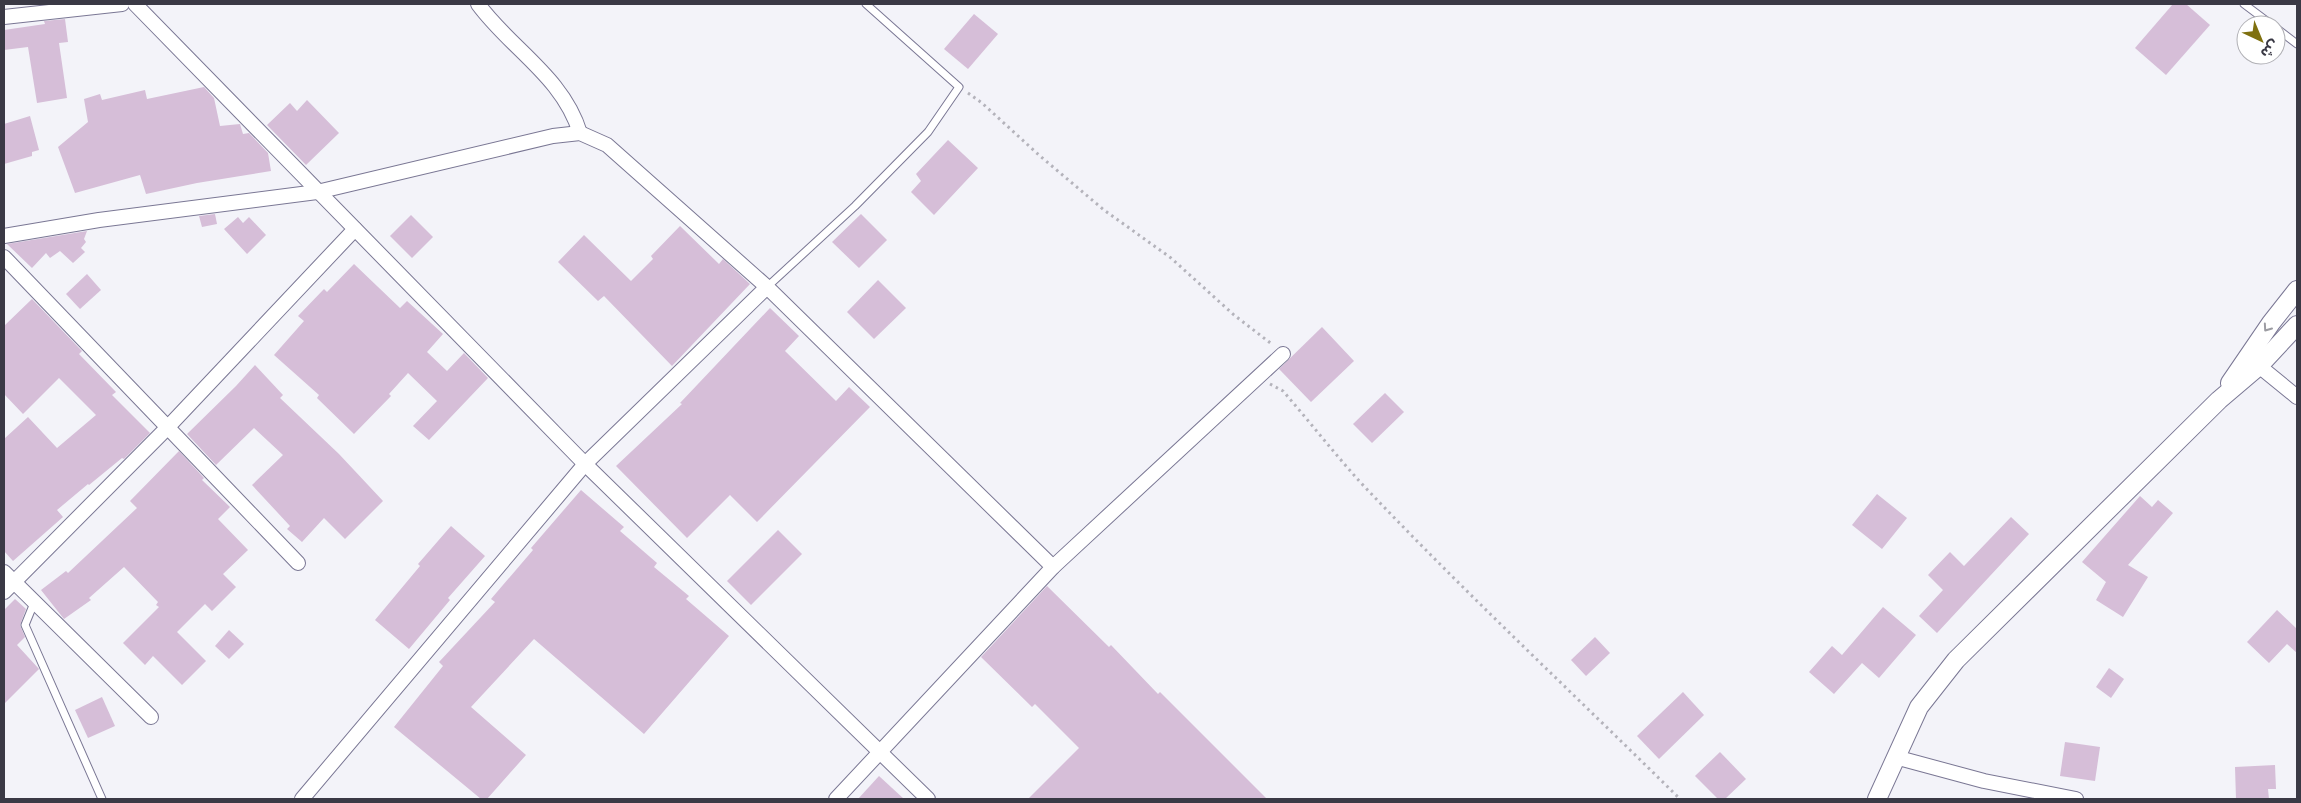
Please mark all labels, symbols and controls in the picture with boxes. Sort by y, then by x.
north arrow [2236,15,2286,65]
text: ش [2256,35,2284,63]
one-way arrow [2264,323,2273,332]

